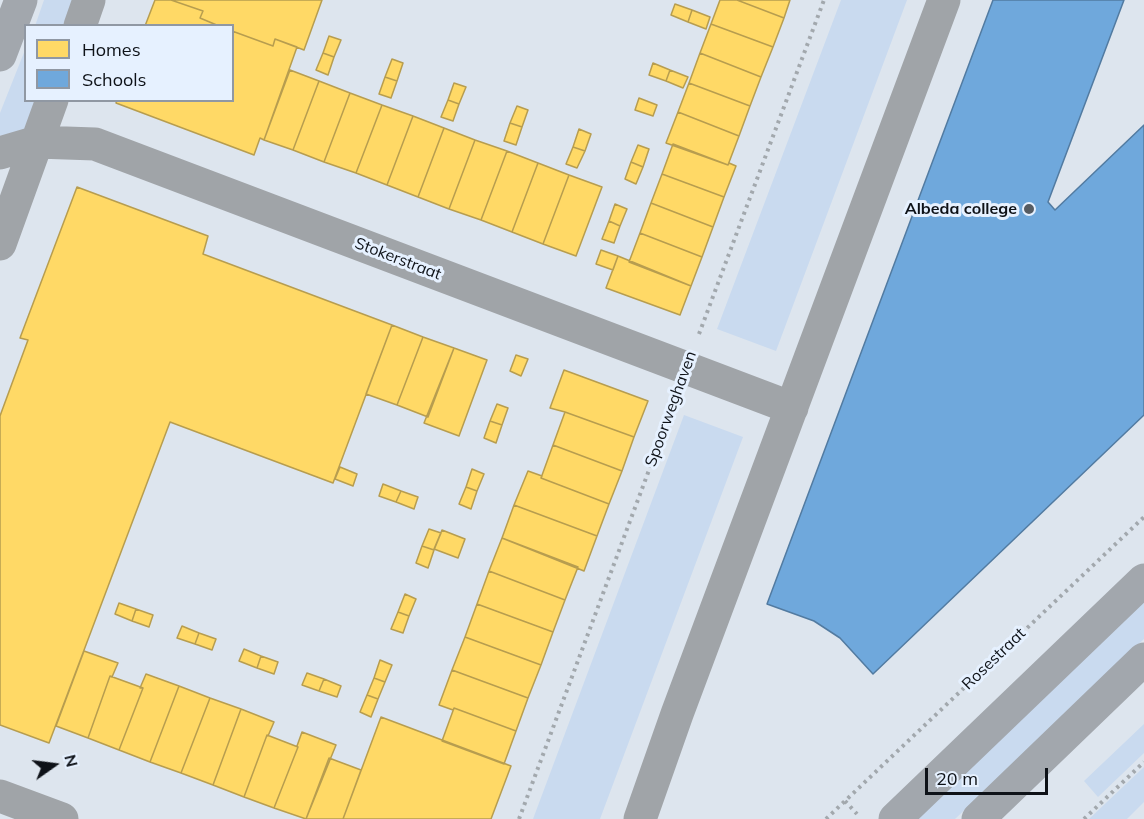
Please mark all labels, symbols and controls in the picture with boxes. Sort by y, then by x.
legend [24,24,234,102]
text: Homes [82,38,141,61]
text: Schools [82,68,146,91]
place label: Albeda college [905,199,1017,219]
marker: Albeda college [1022,202,1036,216]
street label: Stokerstraat [352,234,444,284]
street label: Spoorweghaven [641,349,701,469]
street label: Rosestraat [958,624,1030,694]
north arrow [24,735,84,795]
text: N [60,752,83,769]
scale bar [928,756,1051,794]
text: 20 m [936,767,978,790]

